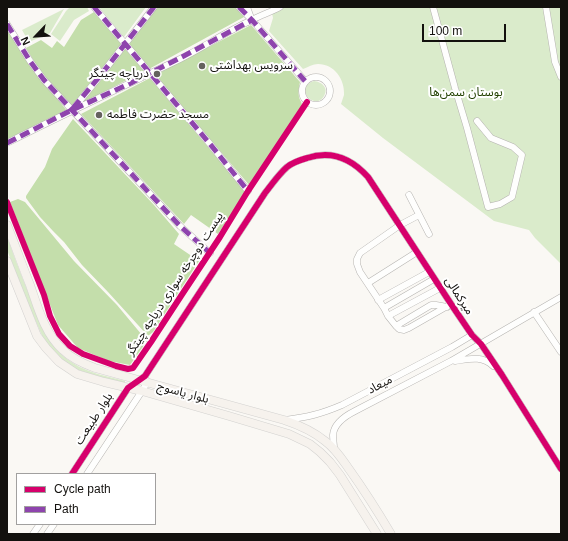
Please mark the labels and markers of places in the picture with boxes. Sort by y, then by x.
place label: سرویس بهداشتی [210,59,293,73]
marker: سرویس بهداشتی [197,61,207,71]
place label: دریاچه چیتگر [89,67,149,81]
marker: دریاچه چیتگر [152,69,162,79]
place label: مسجد حضرت فاطمه [107,108,209,122]
marker: مسجد حضرت فاطمه [94,110,104,120]

